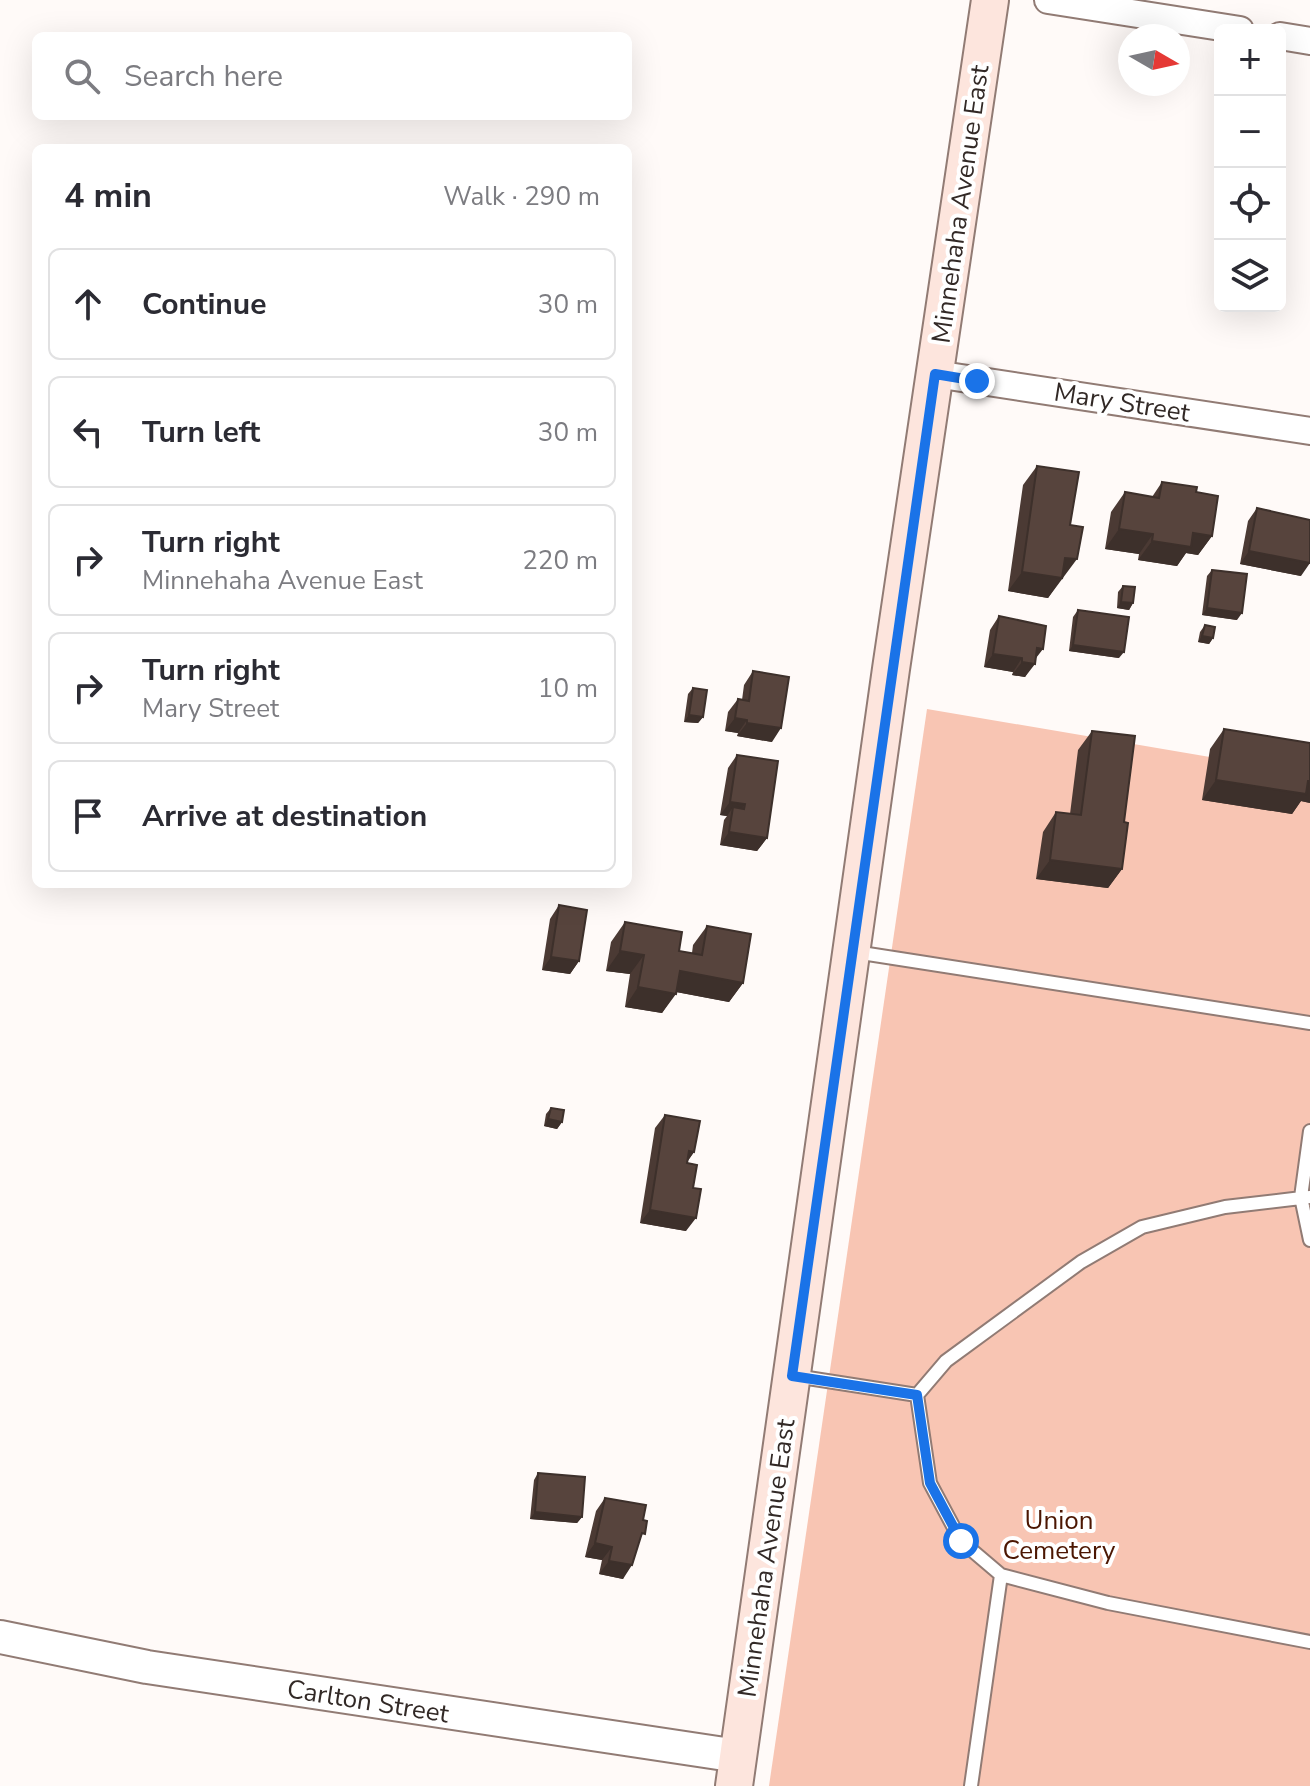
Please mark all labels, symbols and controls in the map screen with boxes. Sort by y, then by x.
north arrow [1118,24,1190,96]
map controls [1214,24,1286,312]
button: + [1214,24,1286,96]
search box [32,32,632,120]
icon: search [60,54,104,98]
text: Search here [124,56,283,97]
street label: Minnehaha Avenue East [924,62,997,346]
button: − [1214,96,1286,168]
button: locate [1214,168,1286,240]
text: 4 min [64,173,152,219]
text: Walk · 290 m [443,179,600,214]
button: layers [1214,240,1286,312]
icon: ahead [66,282,110,326]
text: Continue [142,284,267,325]
text: 30 m [538,287,598,322]
route end [959,363,995,399]
street label: Mary Street [1051,374,1193,431]
icon: left [66,410,110,454]
text: Turn left [142,412,260,453]
text: 30 m [538,415,598,450]
text: Turn right [142,522,280,563]
icon: right [66,538,110,582]
text: 220 m [522,543,598,578]
text: Minnehaha Avenue East [142,563,423,598]
text: Turn right [142,650,280,691]
icon: right [66,666,110,710]
text: 10 m [538,671,598,706]
text: Mary Street [142,691,279,726]
icon: arrive [66,794,110,838]
text: Arrive at destination [142,796,427,837]
street label: Minnehaha Avenue East [730,1416,803,1700]
park label: Union Cemetery [1003,1503,1116,1568]
route start [943,1523,979,1559]
street label: Carlton Street [284,1671,452,1732]

